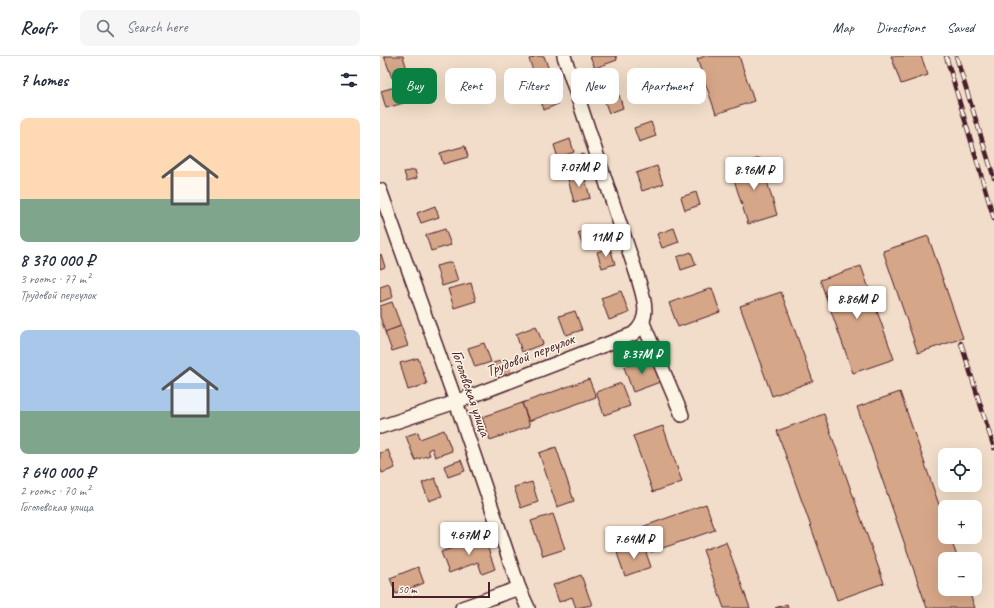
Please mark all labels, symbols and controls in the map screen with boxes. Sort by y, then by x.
search box [80,10,360,46]
text: Roofr [20,16,56,40]
icon: search [94,17,116,39]
text: Search here [126,18,188,37]
text: Map [833,19,854,36]
text: Directions [876,19,925,36]
text: Saved [947,19,974,36]
chip: Buy [392,68,437,104]
chip: Rent [445,68,496,104]
chip: Filters [504,68,563,104]
chip: New [571,68,619,104]
chip: Apartment [627,68,706,104]
icon: filters [338,69,360,91]
text: 7 homes [20,70,68,91]
icon: home [154,144,226,216]
pin: 7.07M ₽ [542,154,616,188]
pin: 8.96M ₽ [717,157,791,191]
text: 7.07M ₽ [559,159,599,175]
text: 8.96M ₽ [734,162,774,178]
pin: 11M ₽ [578,224,634,258]
text: 11M ₽ [590,229,622,245]
text: 8 370 000 ₽ [20,250,95,271]
text: 3 rooms · 77 m² [20,271,90,287]
pin: 8.86M ₽ [820,286,894,320]
text: Трудовой переулок [20,287,96,303]
text: 8.86M ₽ [837,291,877,307]
street label: Трудовой переулок [483,328,579,381]
pin: 8.37M ₽ [605,341,679,375]
text: 8.37M ₽ [622,346,662,362]
street label: Гоголевская улица [447,347,496,440]
icon: home [154,356,226,428]
map controls [938,448,982,596]
button: locate [938,448,982,492]
text: 7 640 000 ₽ [20,462,95,483]
text: 2 rooms · 70 m² [20,483,90,499]
text: Гоголевская улица [20,499,93,515]
button: + [938,500,982,544]
pin: 4.67M ₽ [432,522,506,556]
pin: 7.64M ₽ [597,526,671,560]
text: 4.67M ₽ [449,527,489,543]
text: 7.64M ₽ [614,531,654,547]
button: − [938,552,982,596]
scale bar [392,580,490,599]
text: 50 m [398,582,417,596]

